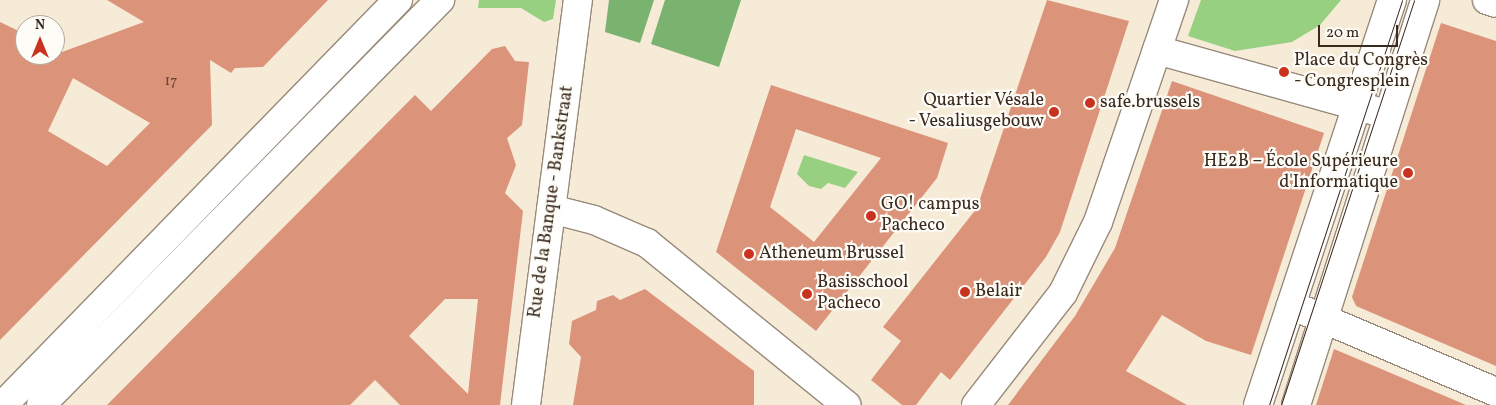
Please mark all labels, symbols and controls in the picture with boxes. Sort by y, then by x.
north arrow [15,15,65,65]
scale bar [1321,15,1401,47]
text: N [35,16,45,35]
text: 20 m [1326,23,1359,44]
place label: Place du Congrès - Congresplein [1294,51,1428,94]
marker: Place du Congrès - Congresplein [1278,66,1290,78]
house number: 17 [164,73,178,91]
street label: Rue de la Banque - Bankstraat [525,84,579,320]
place label: Quartier Vésale - Vesaliusgebouw [908,91,1044,134]
place label: safe.brussels [1100,92,1200,114]
marker: safe.brussels [1084,97,1096,109]
marker: Quartier Vésale - Vesaliusgebouw [1048,106,1060,118]
place label: HE2B – École Supérieure d'Informatique [1203,152,1398,194]
marker: HE2B – École Supérieure d'Informatique [1402,167,1414,179]
place label: GO! campus Pacheco [881,195,979,238]
marker: GO! campus Pacheco [865,210,877,222]
place label: Atheneum Brussel [759,243,904,265]
marker: Atheneum Brussel [743,248,755,260]
place label: Basisschool Pacheco [817,273,908,316]
place label: Belair [975,281,1022,303]
marker: Belair [959,286,971,298]
marker: Basisschool Pacheco [801,288,813,300]

